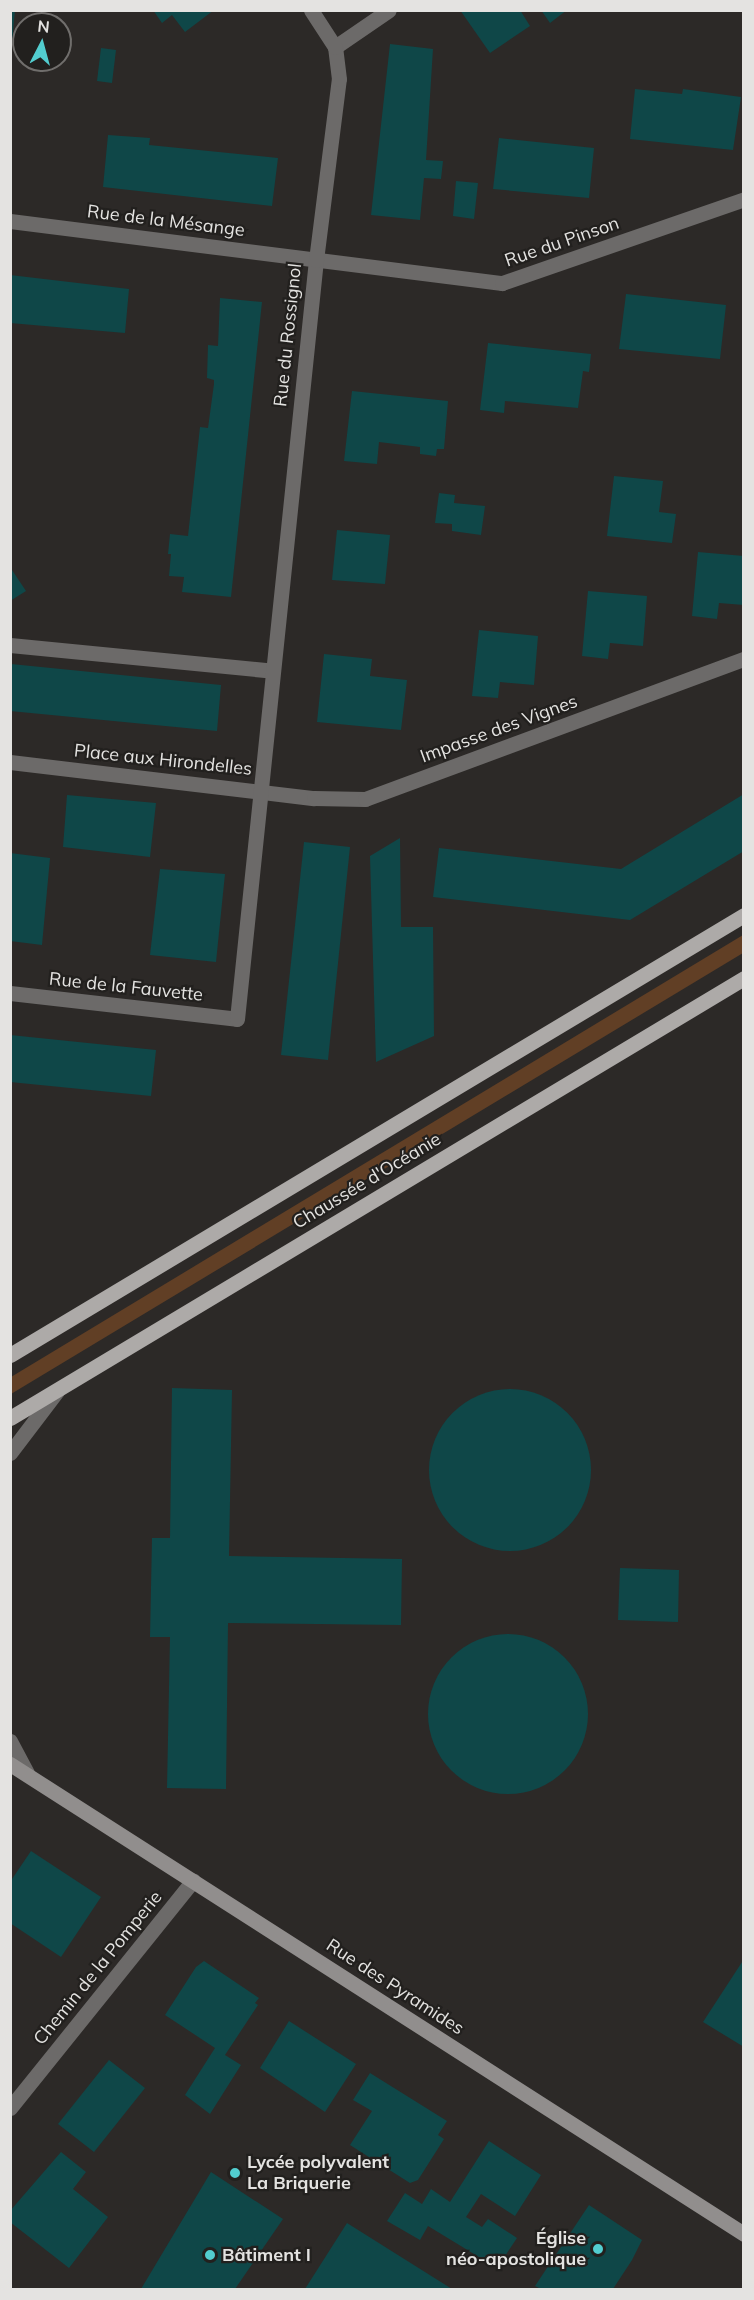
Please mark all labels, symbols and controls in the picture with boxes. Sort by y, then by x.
north arrow [12,12,72,72]
text: N [37,16,51,37]
street label: Rue de la Mésange [86,201,246,241]
street label: Rue du Pinson [502,212,622,272]
street label: Rue du Rossignol [270,262,306,408]
street label: Impasse des Vignes [417,691,581,767]
street label: Place aux Hirondelles [73,740,253,780]
street label: Rue de la Fauvette [48,968,204,1006]
street label: Chaussée d'Océanie [289,1128,445,1234]
street label: Chemin de la Pomperie [29,1887,167,2049]
street label: Rue des Pyramides [322,1934,468,2040]
place label: Lycée polyvalent La Briquerie [247,2152,389,2194]
marker: Lycée polyvalent La Briquerie [228,2166,242,2180]
place label: Église néo-apostolique [446,2228,586,2270]
marker: Église néo-apostolique [591,2242,605,2256]
place label: Bâtiment I [222,2244,311,2266]
marker: Bâtiment I [203,2248,217,2262]

